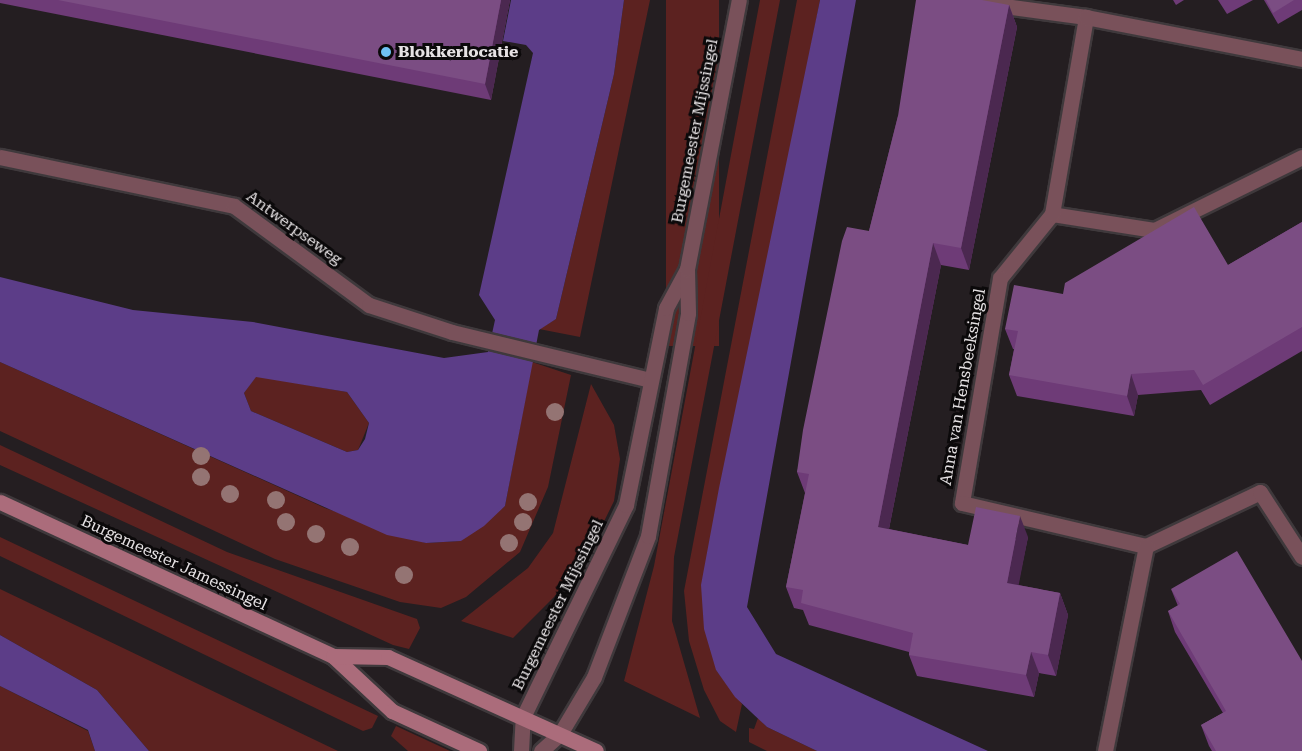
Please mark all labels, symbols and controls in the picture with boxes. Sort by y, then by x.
street label: Burgemeester Mijssingel [668,37,722,225]
place label: Blokkerlocatie [398,42,518,62]
marker: Blokkerlocatie [379,45,393,59]
street label: Antwerpseweg [243,187,345,269]
street label: Anna van Hensbeeksingel [936,287,990,487]
street label: Burgemeester Jamessingel [78,511,270,615]
street label: Burgemeester Mijssingel [508,517,608,693]

